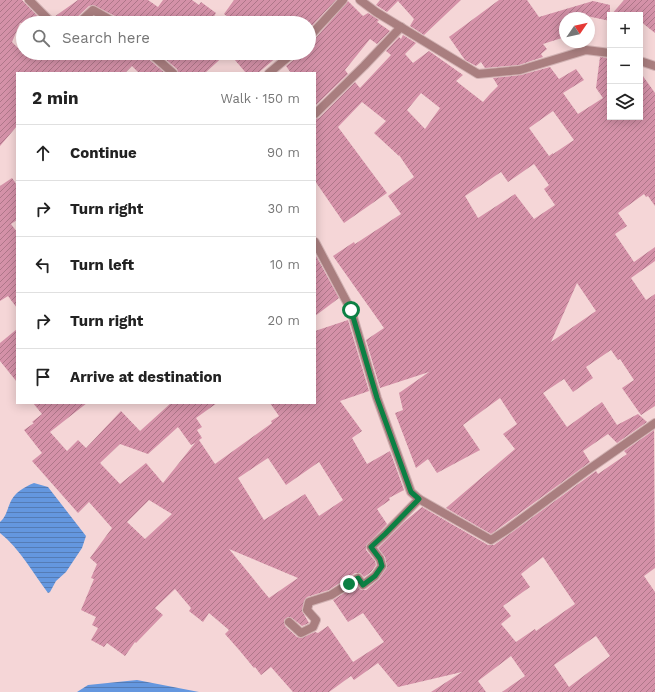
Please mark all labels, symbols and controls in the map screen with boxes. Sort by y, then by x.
north arrow [559,12,595,48]
map controls [607,12,643,120]
button: + [607,12,643,48]
search box [16,16,316,60]
icon: search [30,27,52,49]
text: Search here [62,29,150,47]
button: − [607,48,643,84]
button: layers [607,84,643,120]
text: 2 min [32,88,78,108]
text: Walk · 150 m [221,91,300,106]
icon: ahead [32,142,54,164]
text: Continue [70,144,137,162]
text: 90 m [267,145,300,160]
icon: right [32,198,54,220]
text: Turn right [70,200,143,218]
text: 30 m [268,201,300,216]
icon: left [32,254,54,276]
text: Turn left [70,256,134,274]
text: 10 m [270,257,300,272]
route start [342,301,360,319]
icon: right [32,310,54,332]
text: Turn right [70,312,143,330]
text: 20 m [268,313,300,328]
icon: arrive [32,366,54,388]
text: Arrive at destination [70,368,222,386]
route end [340,575,358,593]

